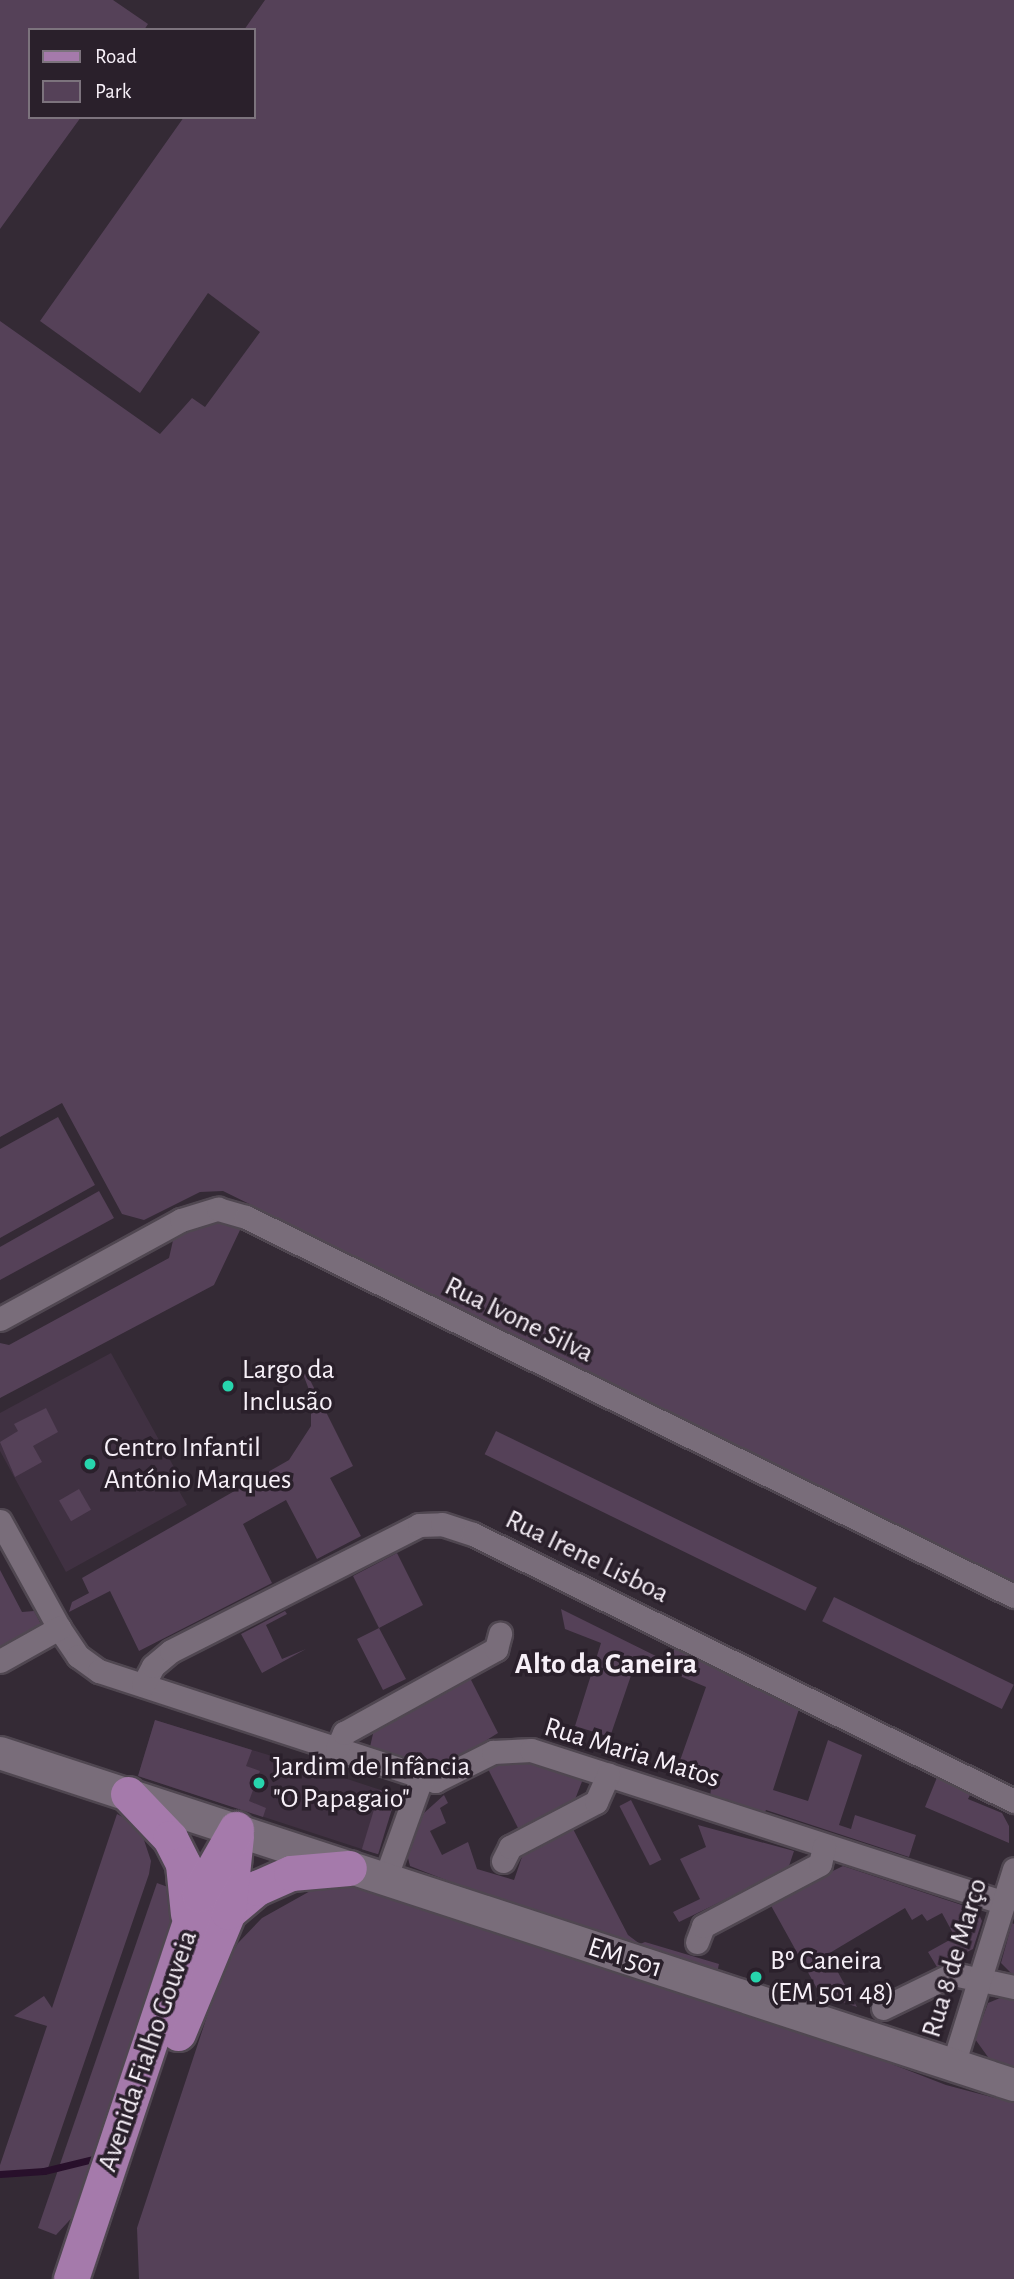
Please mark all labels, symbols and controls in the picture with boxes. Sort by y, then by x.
legend [28,28,256,119]
text: Road [95,46,137,67]
text: Park [95,81,131,102]
street label: Rua Ivone Silva [439,1269,599,1371]
place label: Largo da Inclusão [242,1353,335,1419]
marker: Largo da Inclusão [220,1378,236,1394]
place label: Centro Infantil António Marques [104,1431,291,1497]
marker: Centro Infantil António Marques [82,1456,98,1472]
street label: Rua Irene Lisboa [500,1503,674,1611]
district label: Alto da Caneira [515,1646,697,1682]
street label: Rua Maria Matos [540,1710,724,1796]
place label: Jardim de Infância "O Papagaio" [273,1750,470,1816]
marker: Jardim de Infância "O Papagaio" [251,1775,267,1791]
street label: Rua 8 de Março [915,1874,995,2042]
street label: Avenida Fialho Gouveia [91,1926,205,2176]
street label: EM 501 [584,1930,666,1986]
place label: Bº Caneira (EM 501 48) [770,1944,894,2010]
marker: Bº Caneira (EM 501 48) [748,1969,764,1985]

